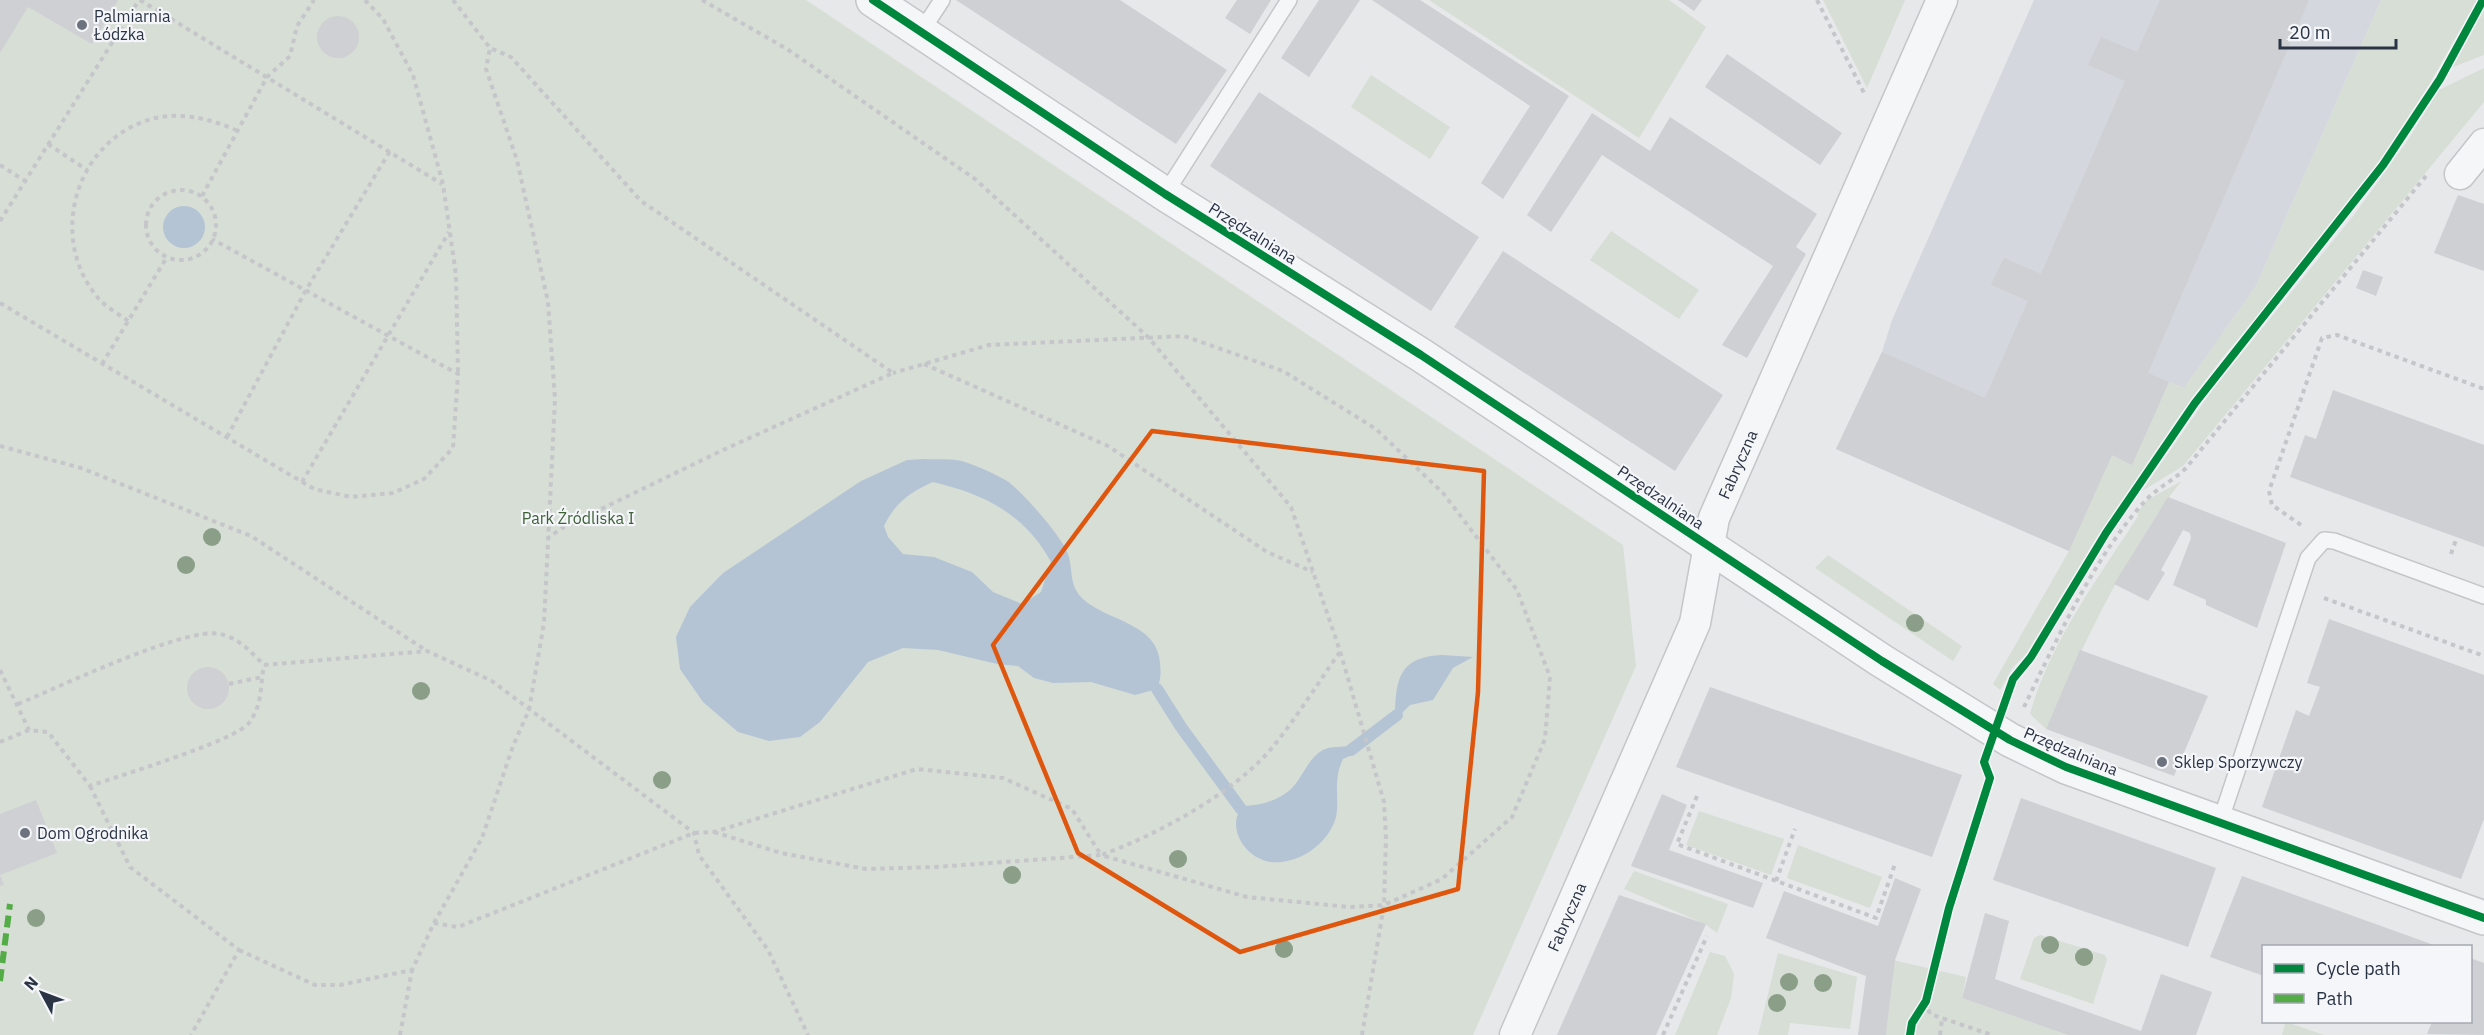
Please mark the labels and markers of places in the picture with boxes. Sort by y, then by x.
place label: Palmiarnia Łódzka [93,6,171,44]
marker: Palmiarnia Łódzka [75,18,89,32]
place label: Sklep Sporzywczy [2174,752,2302,772]
marker: Sklep Sporzywczy [2155,755,2169,769]
place label: Dom Ogrodnika [37,823,149,843]
marker: Dom Ogrodnika [18,826,32,840]

